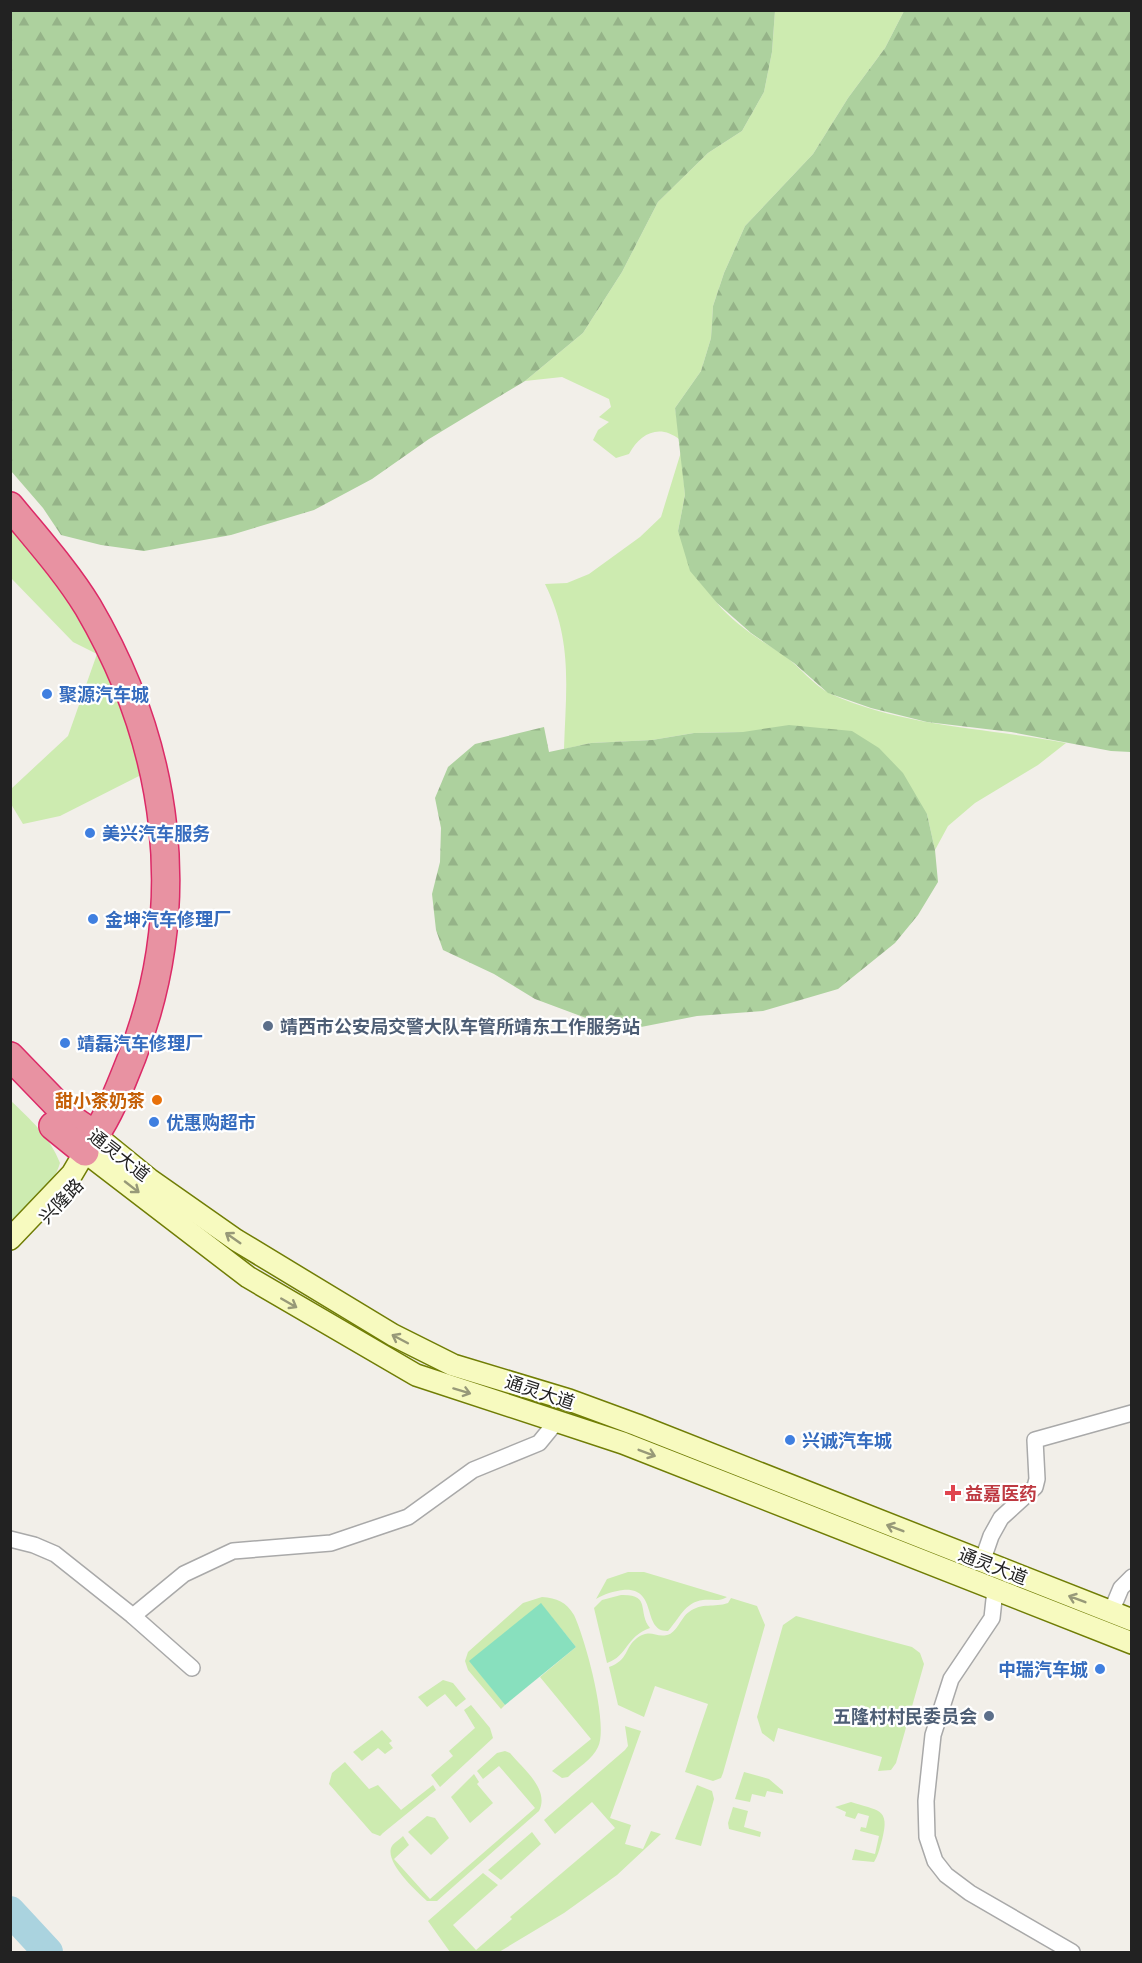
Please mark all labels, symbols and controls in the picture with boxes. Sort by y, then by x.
place label: 聚源汽车城 [59,683,149,706]
marker: 聚源汽车城 [40,687,54,701]
place label: 美兴汽车服务 [102,822,210,845]
marker: 美兴汽车服务 [83,826,97,840]
place label: 金坤汽车修理厂 [105,908,231,931]
marker: 金坤汽车修理厂 [86,912,100,926]
place label: 靖西市公安局交警大队车管所靖东工作服务站 [280,1015,640,1038]
marker: 靖西市公安局交警大队车管所靖东工作服务站 [261,1019,275,1033]
place label: 靖磊汽车修理厂 [77,1032,203,1055]
marker: 靖磊汽车修理厂 [58,1036,72,1050]
place label: 甜小茶奶茶 [55,1089,145,1112]
marker: 甜小茶奶茶 [150,1093,164,1107]
place label: 优惠购超市 [166,1111,256,1134]
marker: 优惠购超市 [147,1115,161,1129]
street label: 通灵大道 [84,1124,154,1186]
street label: 兴隆路 [34,1174,88,1228]
one-way arrow [124,1181,140,1194]
one-way arrow [225,1232,242,1244]
one-way arrow [280,1297,297,1309]
one-way arrow [391,1333,409,1344]
street label: 通灵大道 [502,1370,578,1414]
one-way arrow [452,1386,471,1397]
place label: 兴诚汽车城 [802,1429,892,1452]
marker: 兴诚汽车城 [783,1433,797,1447]
one-way arrow [637,1448,656,1459]
place label: 益嘉医药 [965,1482,1037,1505]
marker: 益嘉医药 [946,1486,960,1500]
one-way arrow [886,1522,905,1533]
street label: 通灵大道 [955,1542,1031,1590]
one-way arrow [1068,1592,1087,1603]
place label: 中瑞汽车城 [998,1658,1088,1681]
marker: 中瑞汽车城 [1093,1662,1107,1676]
place label: 五隆村村民委员会 [833,1705,977,1728]
marker: 五隆村村民委员会 [982,1709,996,1723]

